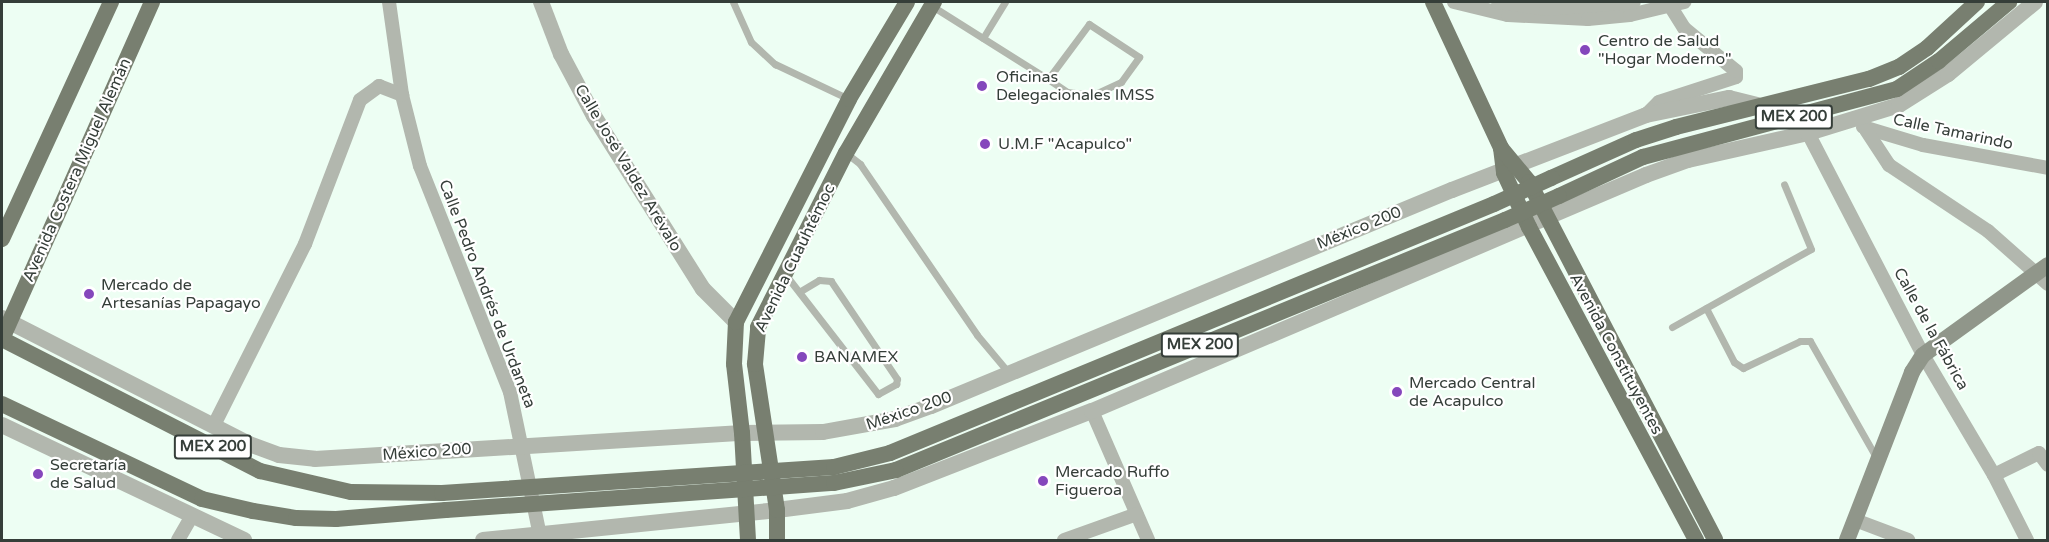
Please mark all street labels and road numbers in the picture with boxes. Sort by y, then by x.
street label: Avenida Costera Miguel Alemán [19,55,135,285]
street label: Calle José Valdez Arévalo [570,81,686,255]
road number: MEX 200 [1754,105,1834,129]
street label: Calle Tamarindo [1891,110,2015,154]
street label: Calle Pedro Andrés de Urdaneta [434,177,540,411]
street label: Avenida Cuauhtémoc [751,181,839,335]
street label: México 200 [1314,202,1404,254]
street label: Calle de la Fábrica [1889,264,1973,394]
street label: Avenida Constituyentes [1565,270,1667,438]
road number: MEX 200 [1160,333,1240,357]
street label: México 200 [864,387,954,435]
road number: MEX 200 [172,435,254,459]
street label: México 200 [382,439,472,465]

